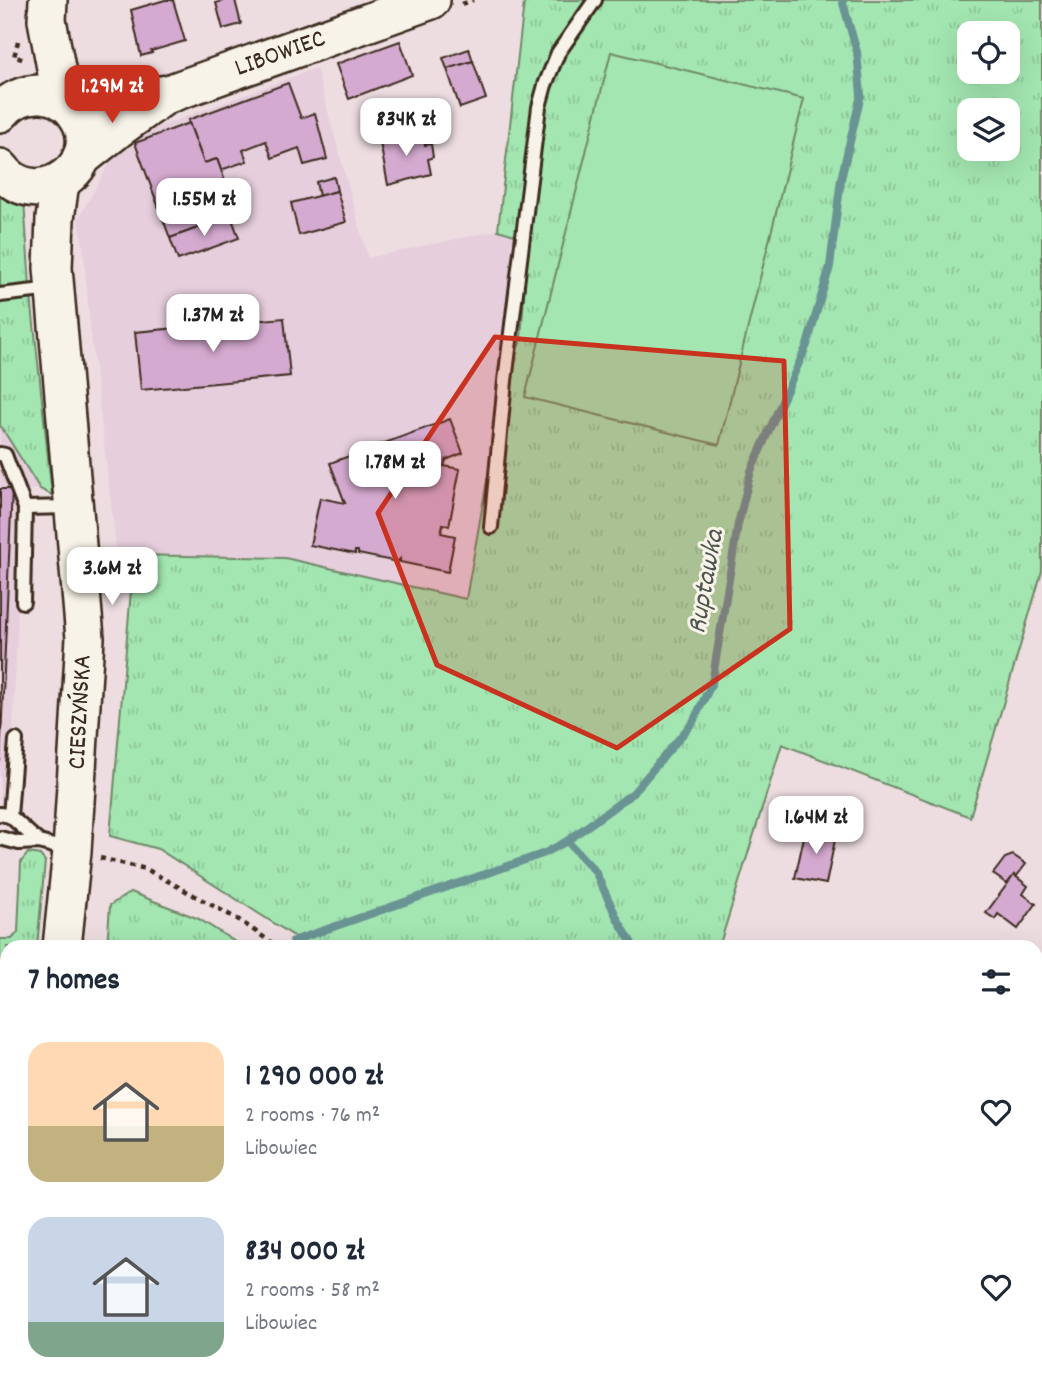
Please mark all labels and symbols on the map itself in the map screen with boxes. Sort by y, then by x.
street label: LIBOWIEC [230,21,331,87]
pin: 1.29M zł [40,66,184,125]
pin: 834K zł [341,99,471,158]
pin: 1.55M zł [132,178,276,238]
pin: 1.37M zł [141,294,285,354]
pin: 1.78M zł [323,442,467,501]
water label: Ruptawka [679,525,737,637]
pin: 3.6M zł [47,548,177,607]
street label: CIESZYŃSKA [60,654,102,770]
pin: 1.64M zł [744,796,888,856]

